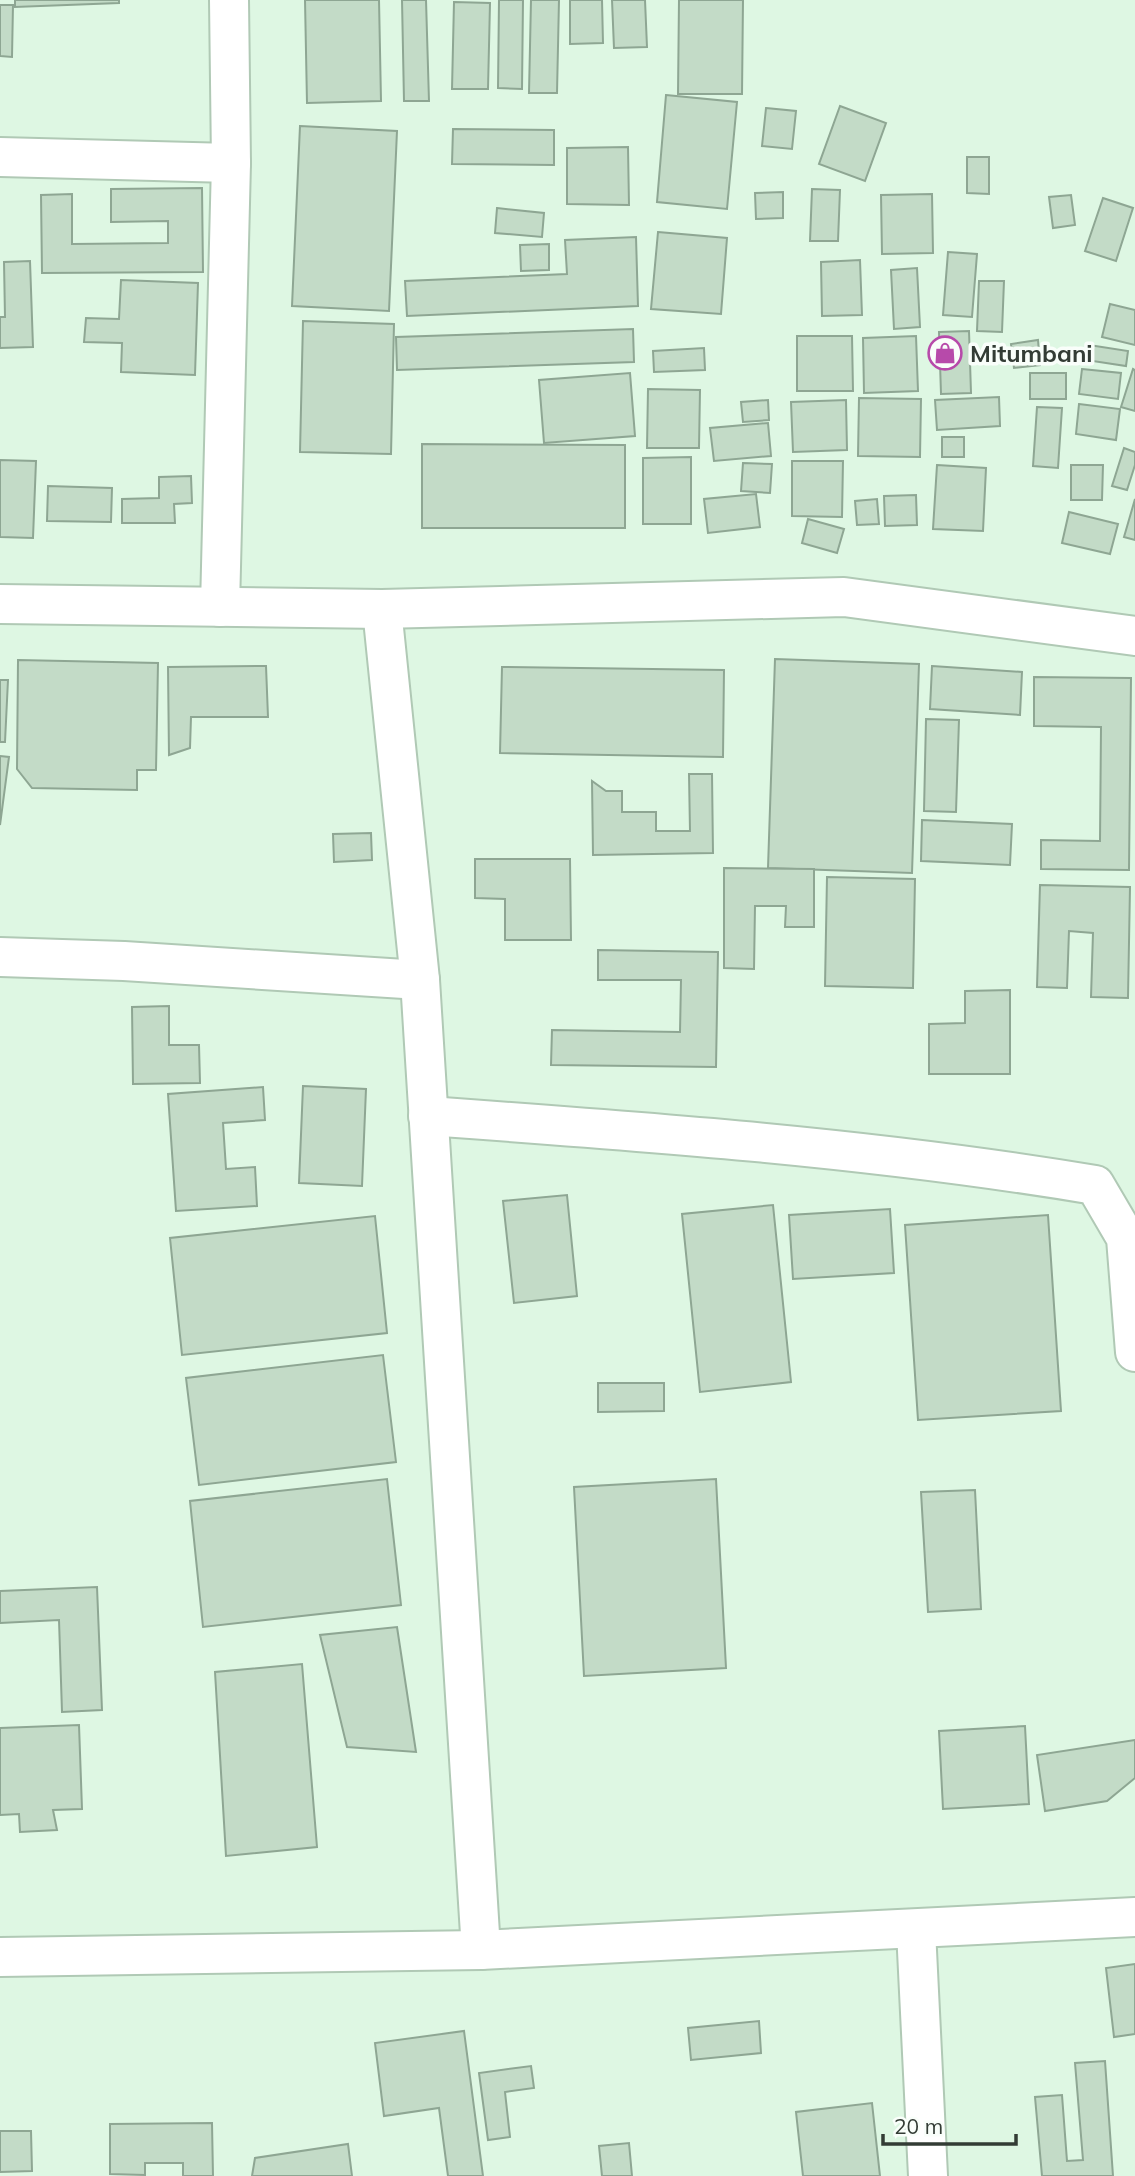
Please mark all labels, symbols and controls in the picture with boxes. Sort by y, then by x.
shop icon: Mitumbani [926,334,964,372]
place label: Mitumbani [970,338,1093,368]
scale bar [883,2102,1016,2146]
text: 20 m [894,2113,943,2139]

